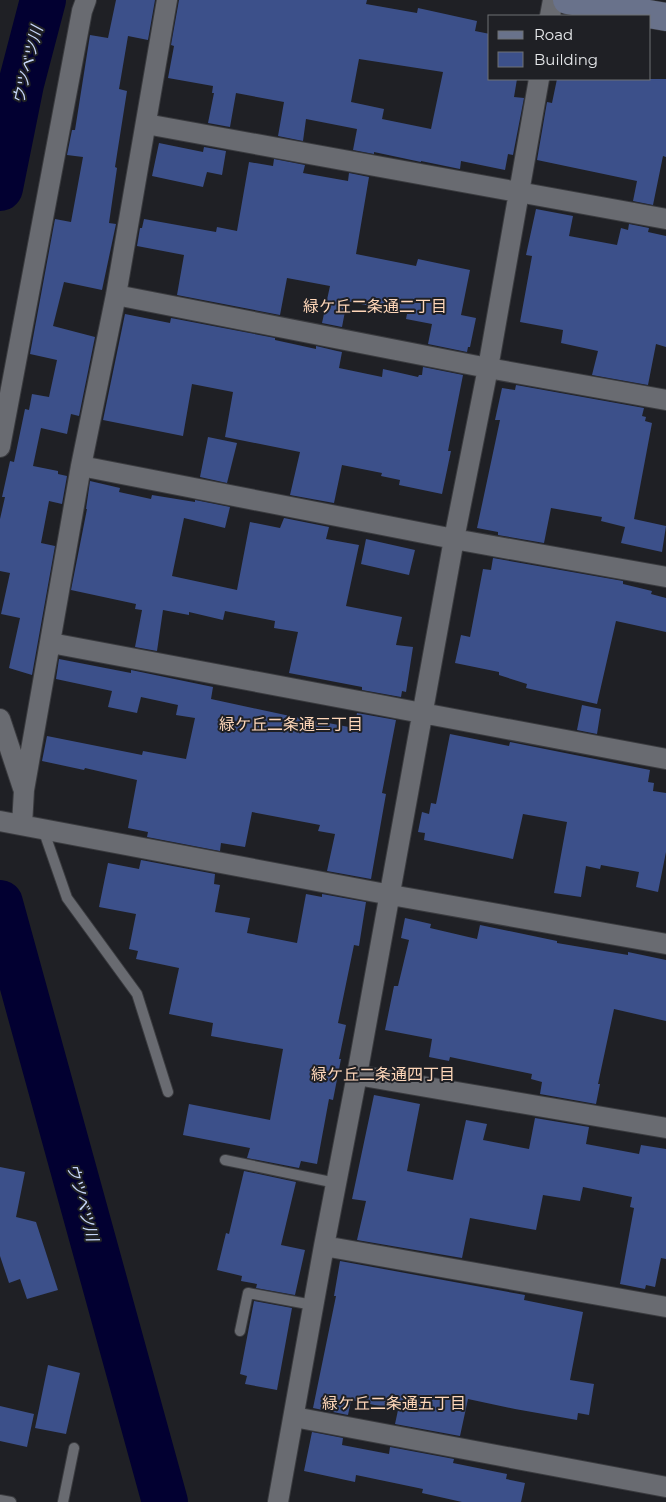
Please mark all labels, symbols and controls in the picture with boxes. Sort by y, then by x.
legend [488,15,651,80]
water label: ウツベツ川 [9,22,47,106]
text: Road [534,25,573,44]
text: Building [534,50,598,69]
district label: 緑ケ丘二条通二丁目 [303,297,447,316]
district label: 緑ケ丘二条通三丁目 [219,715,363,734]
district label: 緑ケ丘二条通四丁目 [311,1065,455,1084]
water label: ウツベツ川 [63,1161,103,1245]
district label: 緑ケ丘二条通五丁目 [322,1394,466,1413]

